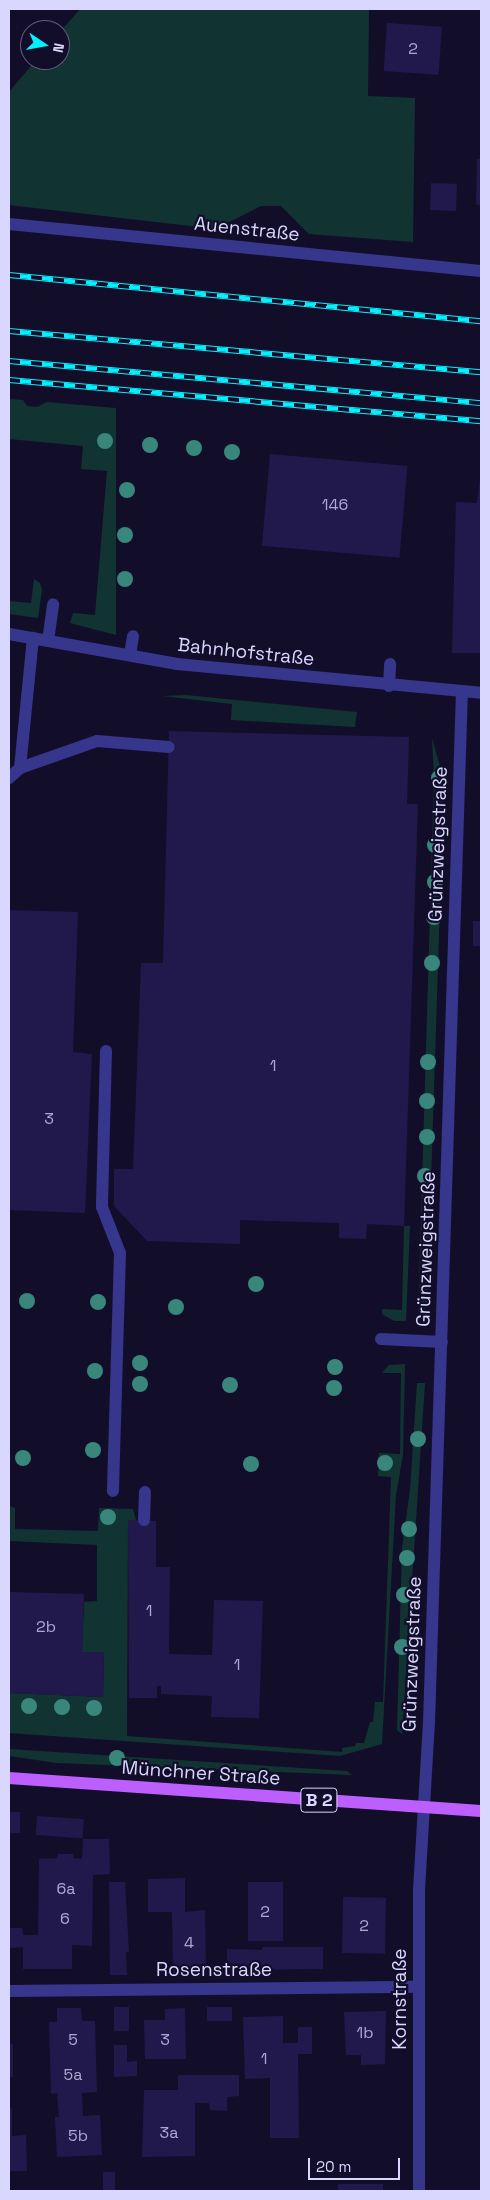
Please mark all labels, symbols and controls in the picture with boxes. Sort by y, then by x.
north arrow [20,20,70,70]
house number: 2 [408,39,418,59]
text: N [49,41,68,54]
street label: Auenstraße [193,212,301,246]
house number: 146 [322,495,348,515]
street label: Bahnhofstraße [176,633,316,671]
street label: Grünzweigstraße [424,766,452,922]
house number: 1 [270,1056,276,1076]
house number: 3 [44,1109,54,1129]
street label: Grünzweigstraße [412,1171,440,1327]
street label: Grünzweigstraße [398,1576,426,1732]
house number: 1 [146,1601,152,1621]
house number: 2b [36,1617,56,1637]
house number: 1 [234,1655,240,1675]
street label: Münchner Straße [121,1756,281,1790]
road number: B 2 [300,1784,338,1816]
house number: 6a [57,1879,75,1899]
house number: 2 [260,1902,270,1922]
house number: 6 [60,1909,70,1929]
house number: 2 [359,1916,369,1936]
house number: 4 [184,1933,194,1953]
street label: Kornstraße [389,1948,411,2050]
street label: Rosenstraße [156,1959,272,1981]
house number: 1b [357,2023,373,2043]
house number: 5 [68,2030,78,2050]
house number: 3 [160,2030,170,2050]
house number: 1 [261,2049,267,2069]
house number: 5a [64,2065,82,2085]
house number: 3a [160,2123,178,2143]
house number: 5b [68,2126,88,2146]
scale bar [310,2148,402,2180]
text: 20 m [316,2157,351,2176]

